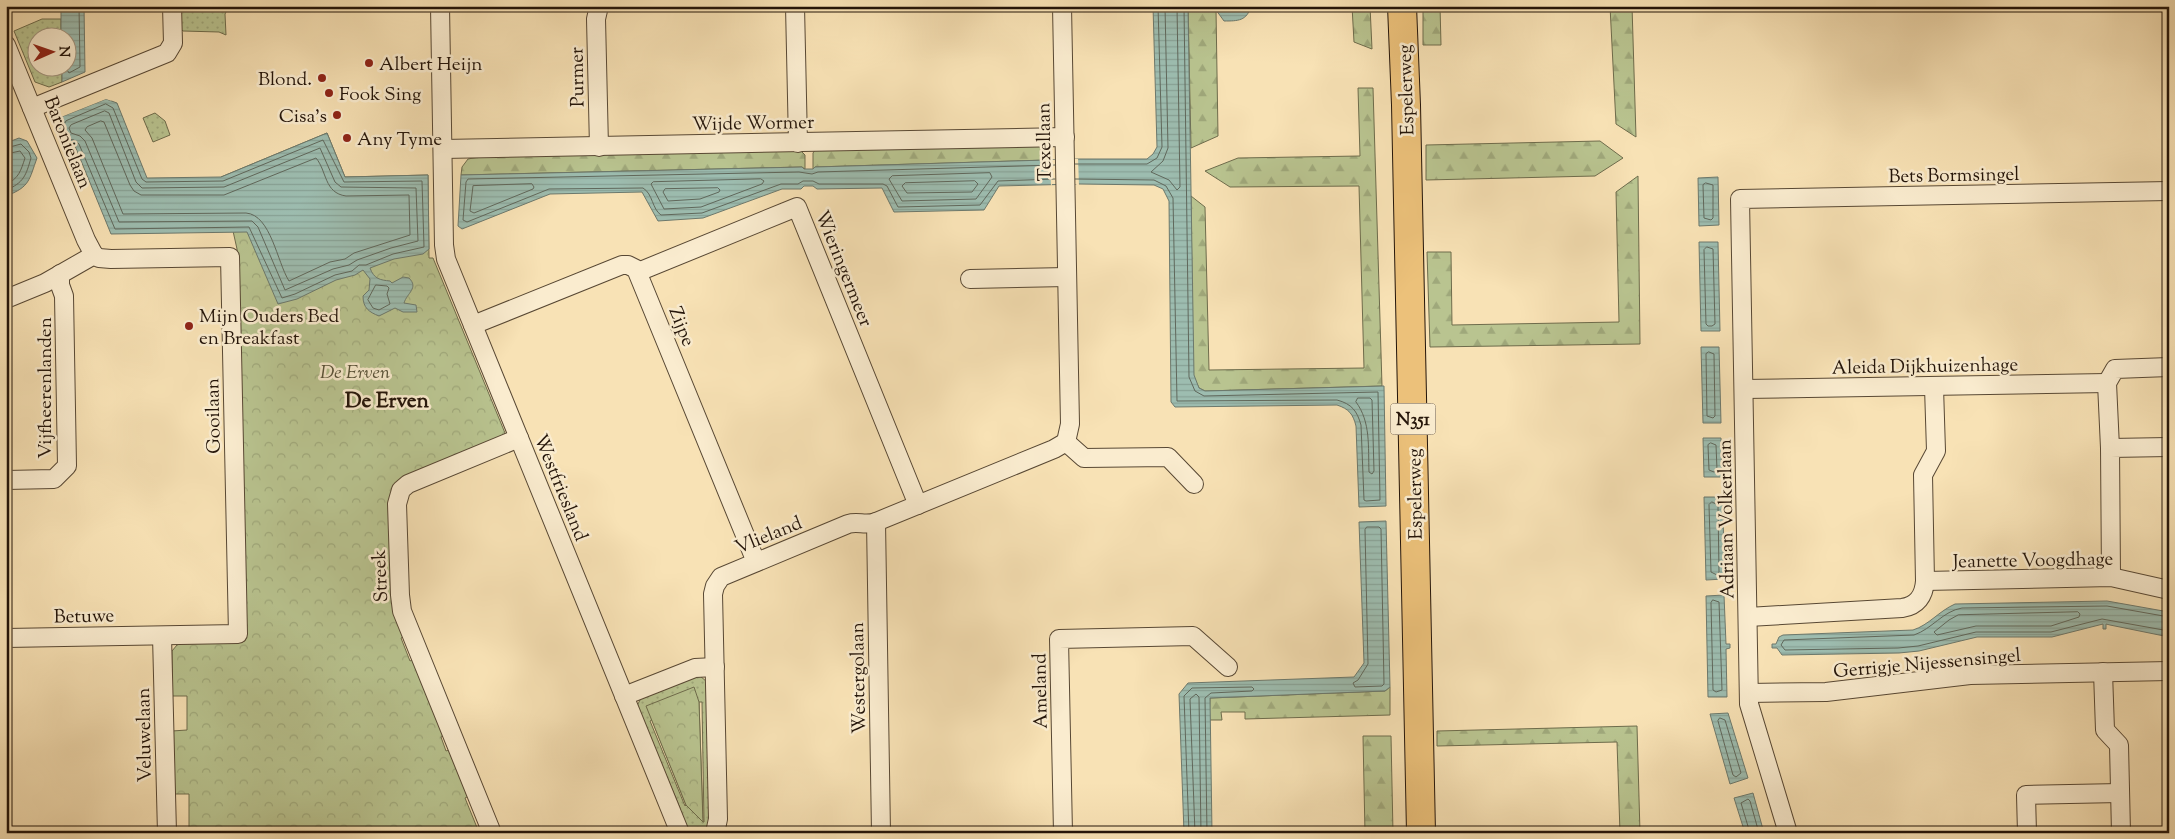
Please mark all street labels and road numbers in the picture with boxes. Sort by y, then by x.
street label: Espelerweg [1392,44,1423,136]
street label: Purmer [564,47,593,107]
street label: Baronielaan [36,93,97,193]
street label: Texellaan [1031,102,1060,182]
street label: Wijde Wormer [692,110,814,139]
street label: Bets Bormsingel [1888,162,2020,191]
street label: Wieringermeer [807,207,878,331]
street label: Zijpe [661,303,701,351]
street label: Vijfheerenlanden [33,317,60,459]
street label: Aleida Dijkhuizenhage [1832,352,2019,383]
street label: Gooilaan [200,378,229,454]
road number: N351 [1390,404,1436,434]
street label: Westfriesland [526,430,594,546]
street label: Adriaan Volkerlaan [1713,439,1742,599]
street label: Espelerweg [1402,448,1431,540]
street label: Vlieland [731,510,807,562]
street label: Jeanette Voogdhage [1951,547,2114,576]
street label: Streek [367,548,396,603]
street label: Betuwe [53,603,115,632]
street label: Westergolaan [845,622,874,734]
street label: Gerrigje Nijessensingel [1832,643,2022,686]
street label: Ameland [1027,653,1056,729]
street label: Veluwelaan [131,687,160,783]

